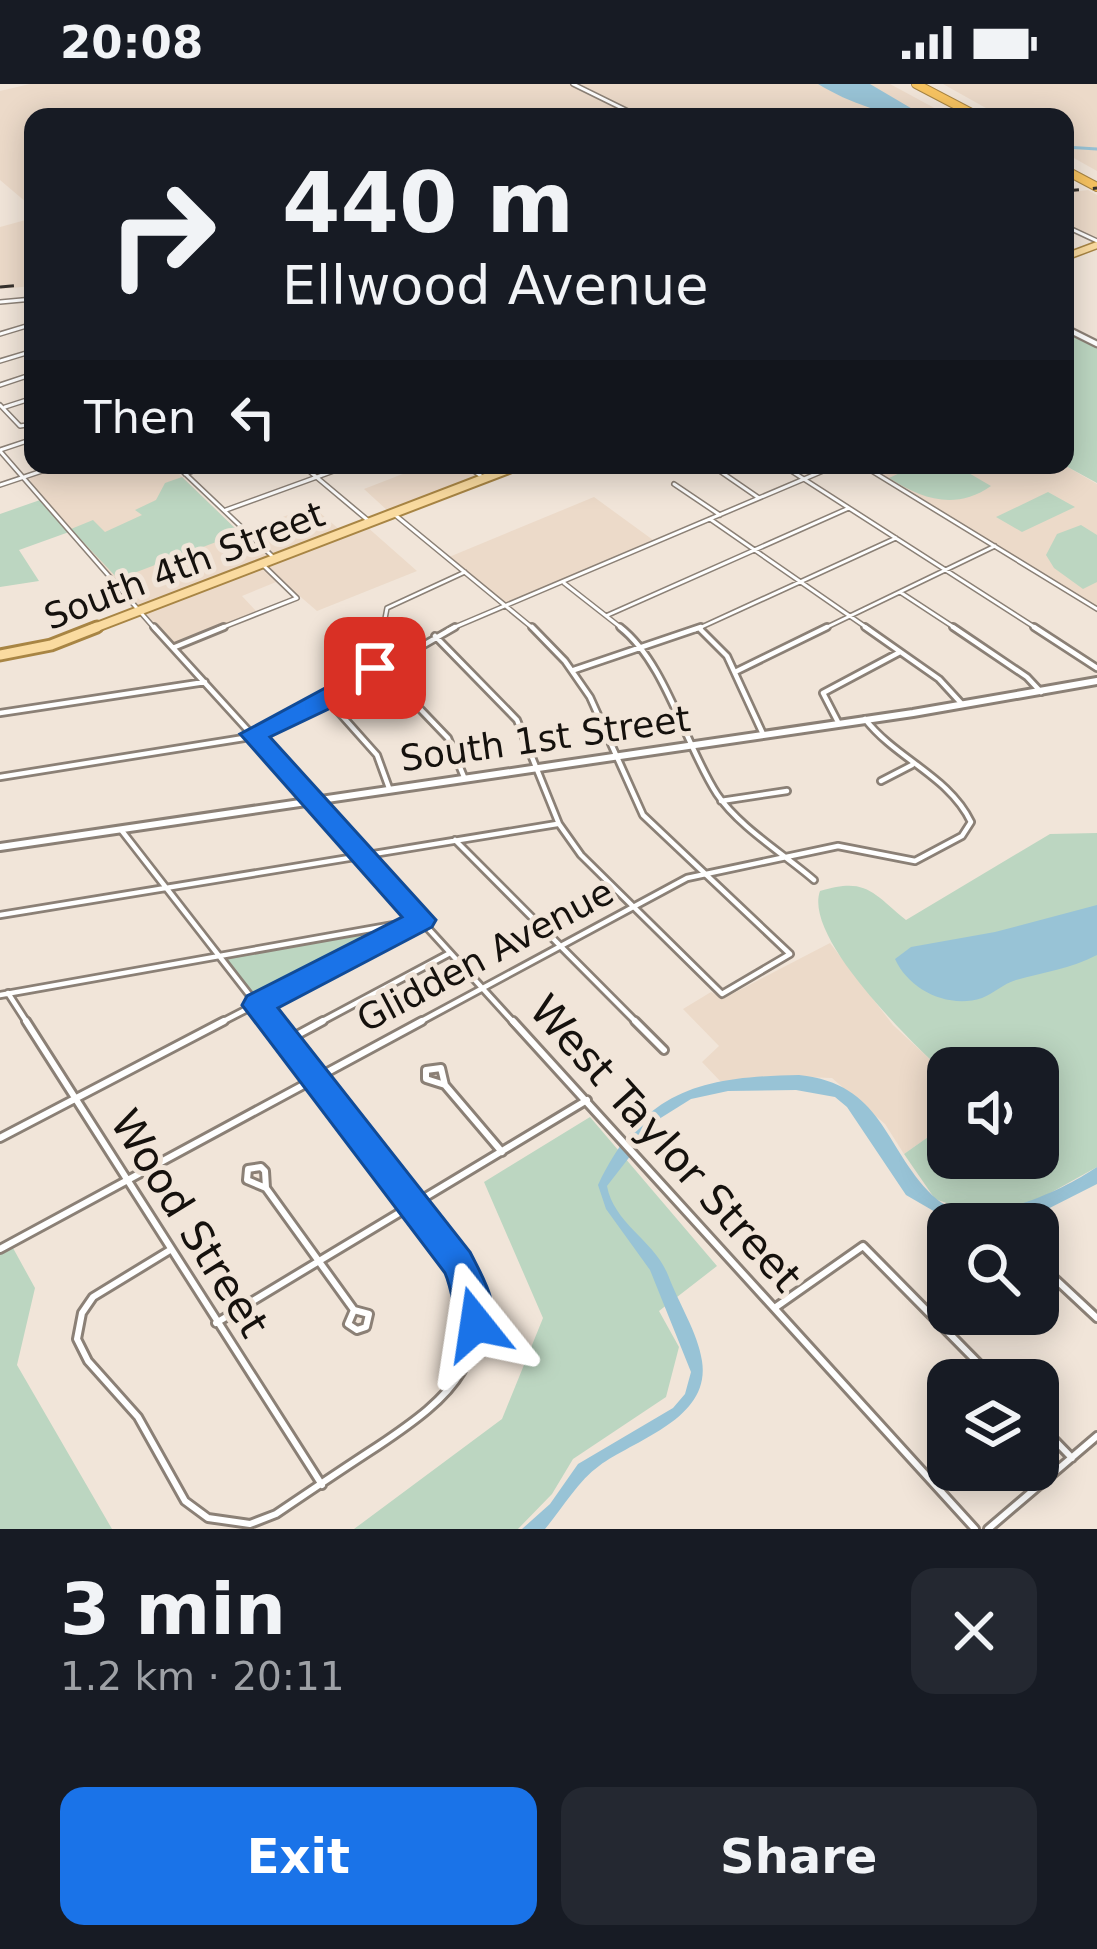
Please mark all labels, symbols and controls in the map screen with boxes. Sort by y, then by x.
text: 20:08 [60,16,203,69]
text: 440 m [282,154,574,252]
icon: right [84,156,240,312]
text: Ellwood Avenue [282,254,708,317]
icon: left [220,384,286,450]
text: Then [84,391,196,444]
street label: South 4th Street [38,493,330,638]
pin [324,617,426,719]
icon: arrive [342,635,408,701]
street label: South 1st Street [397,698,693,779]
street label: Glidden Avenue [350,871,620,1040]
street label: West Taylor Street [520,985,811,1301]
map controls [927,1047,1059,1491]
button: sound [927,1047,1059,1179]
street label: Wood Street [100,1101,279,1346]
button: search [927,1203,1059,1335]
position arrow [413,1261,539,1387]
button: layers [927,1359,1059,1491]
text: 3 min [60,1567,286,1651]
button: close [911,1568,1037,1694]
text: 1.2 km · 20:11 [60,1654,345,1699]
button: Exit [60,1787,537,1925]
button: Share [561,1787,1037,1925]

